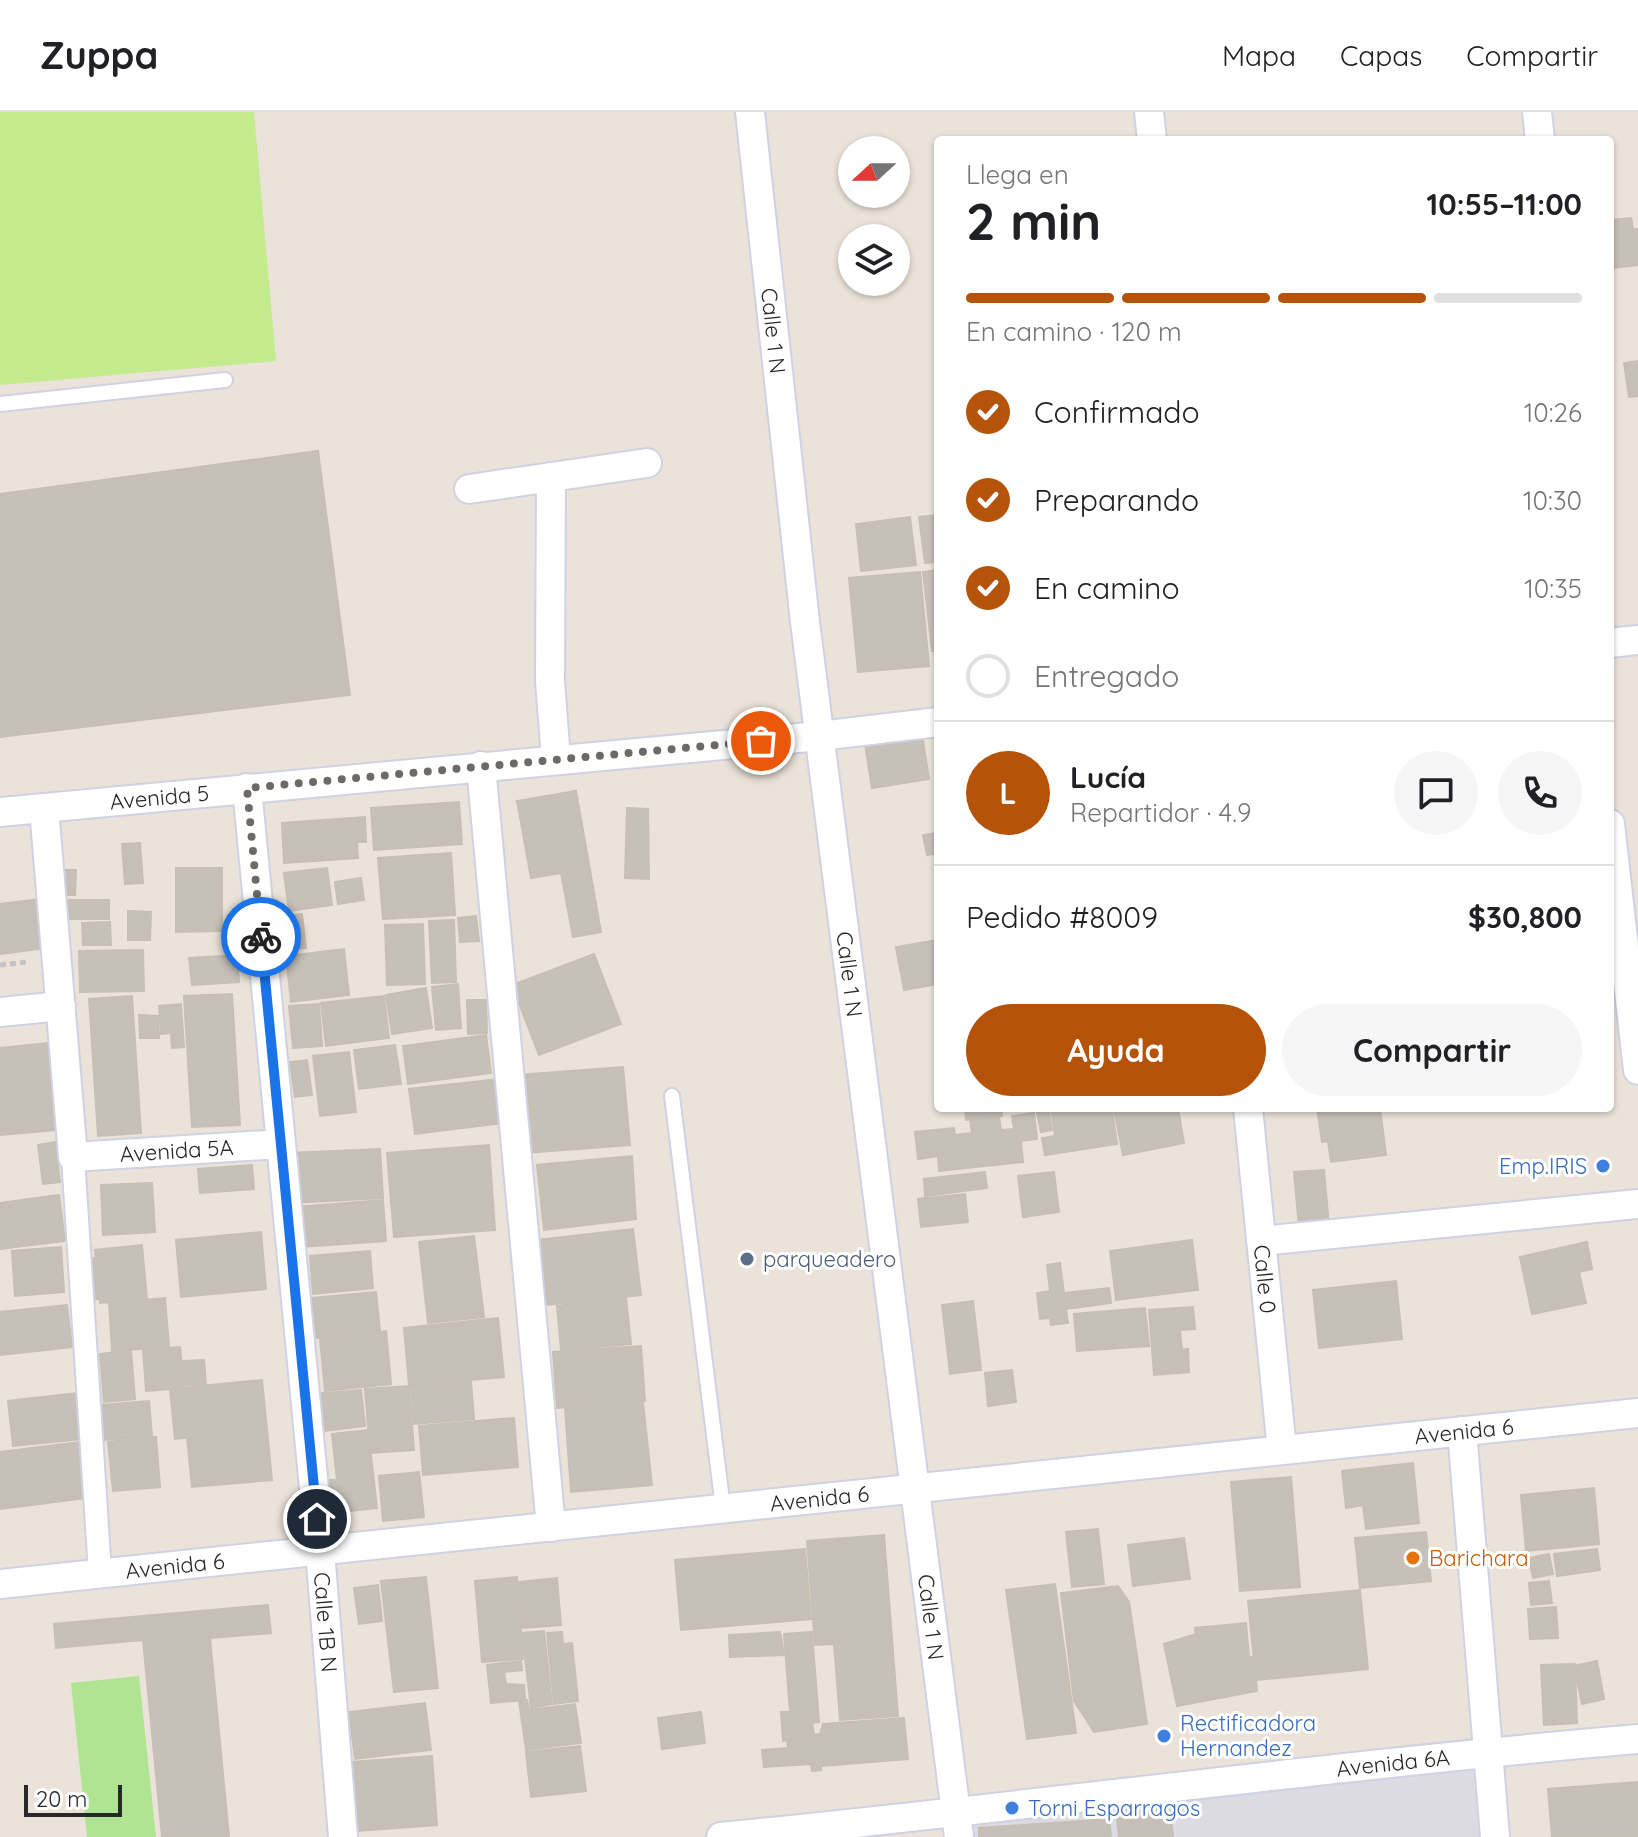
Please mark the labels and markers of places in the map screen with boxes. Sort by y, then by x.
pin [727,707,795,775]
place label: Emp.IRIS [1499,1152,1587,1180]
marker: Emp.IRIS [1594,1157,1612,1175]
place label: parqueadero [763,1245,896,1273]
marker: parqueadero [738,1250,756,1268]
pin [283,1485,351,1553]
place label: Barichara [1429,1544,1529,1572]
marker: Barichara [1404,1549,1422,1567]
place label: Rectificadora Hernandez [1180,1709,1316,1762]
marker: Rectificadora Hernandez [1155,1727,1173,1745]
place label: Torni Esparragos [1028,1794,1200,1822]
marker: Torni Esparragos [1003,1799,1021,1817]

